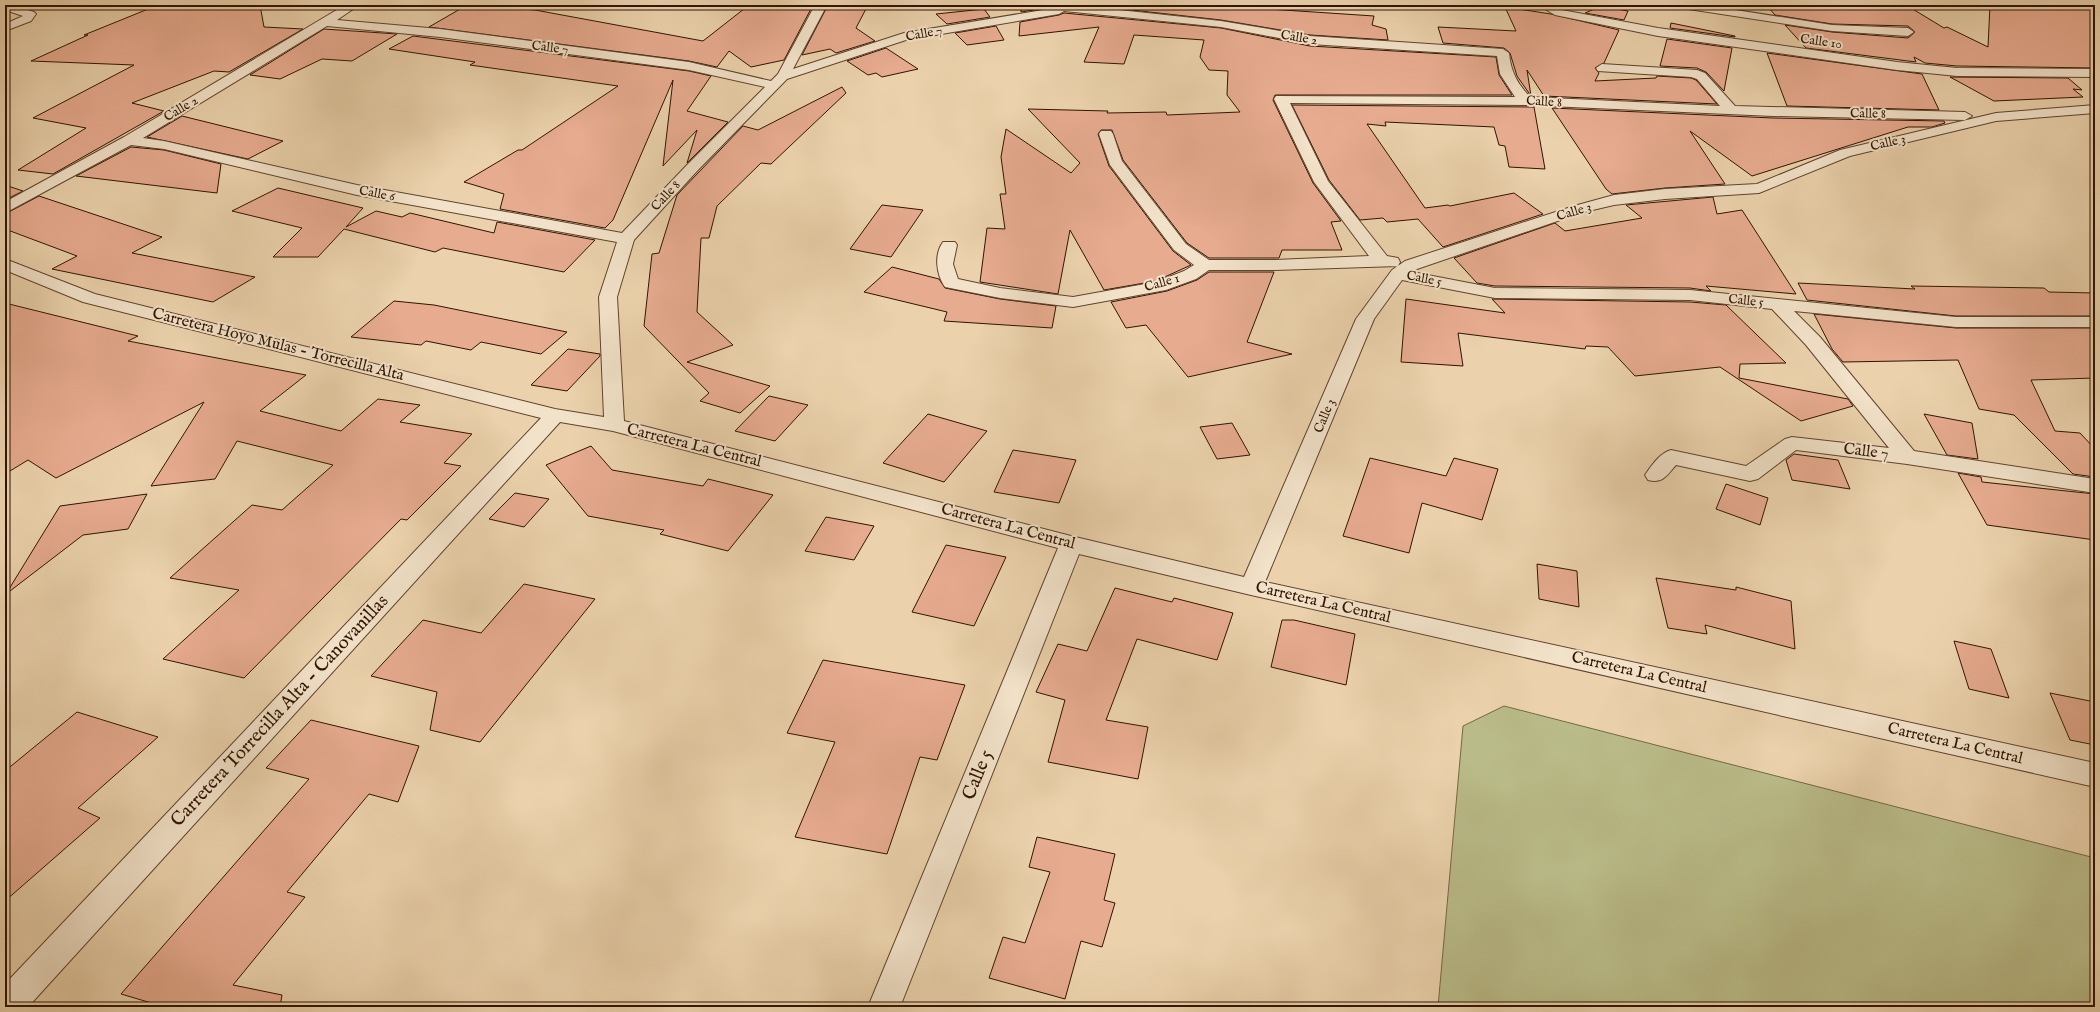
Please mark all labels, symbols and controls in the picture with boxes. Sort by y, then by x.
street label: Calle 7 [904,22,944,46]
street label: Calle 2 [1279,27,1319,49]
street label: Calle 10 [1799,31,1843,53]
street label: Calle 7 [531,37,569,59]
street label: Calle 2 [161,92,201,126]
street label: Calle 8 [1526,93,1562,111]
street label: Calle 8 [1850,105,1886,123]
street label: Calle 3 [1869,131,1907,155]
street label: Calle 8 [648,177,684,215]
street label: Calle 6 [358,182,397,206]
street label: Calle 3 [1554,199,1594,225]
street label: Calle 5 [1405,267,1443,291]
street label: Calle 1 [1143,270,1182,296]
street label: Calle 5 [1727,291,1765,311]
street label: Carretera Hoyo Mulas - Torrecilla Alta [150,304,406,386]
street label: Calle 3 [1310,396,1340,436]
street label: Carretera La Central [625,420,764,473]
street label: Calle 7 [1842,439,1890,465]
street label: Carretera La Central [939,499,1078,555]
street label: Carretera La Central [1253,578,1393,628]
street label: Carretera Torrecilla Alta - Canovanillas [166,590,394,832]
street label: Carretera La Central [1569,648,1709,698]
street label: Carretera La Central [1885,719,2025,769]
street label: Calle 5 [957,746,999,804]

